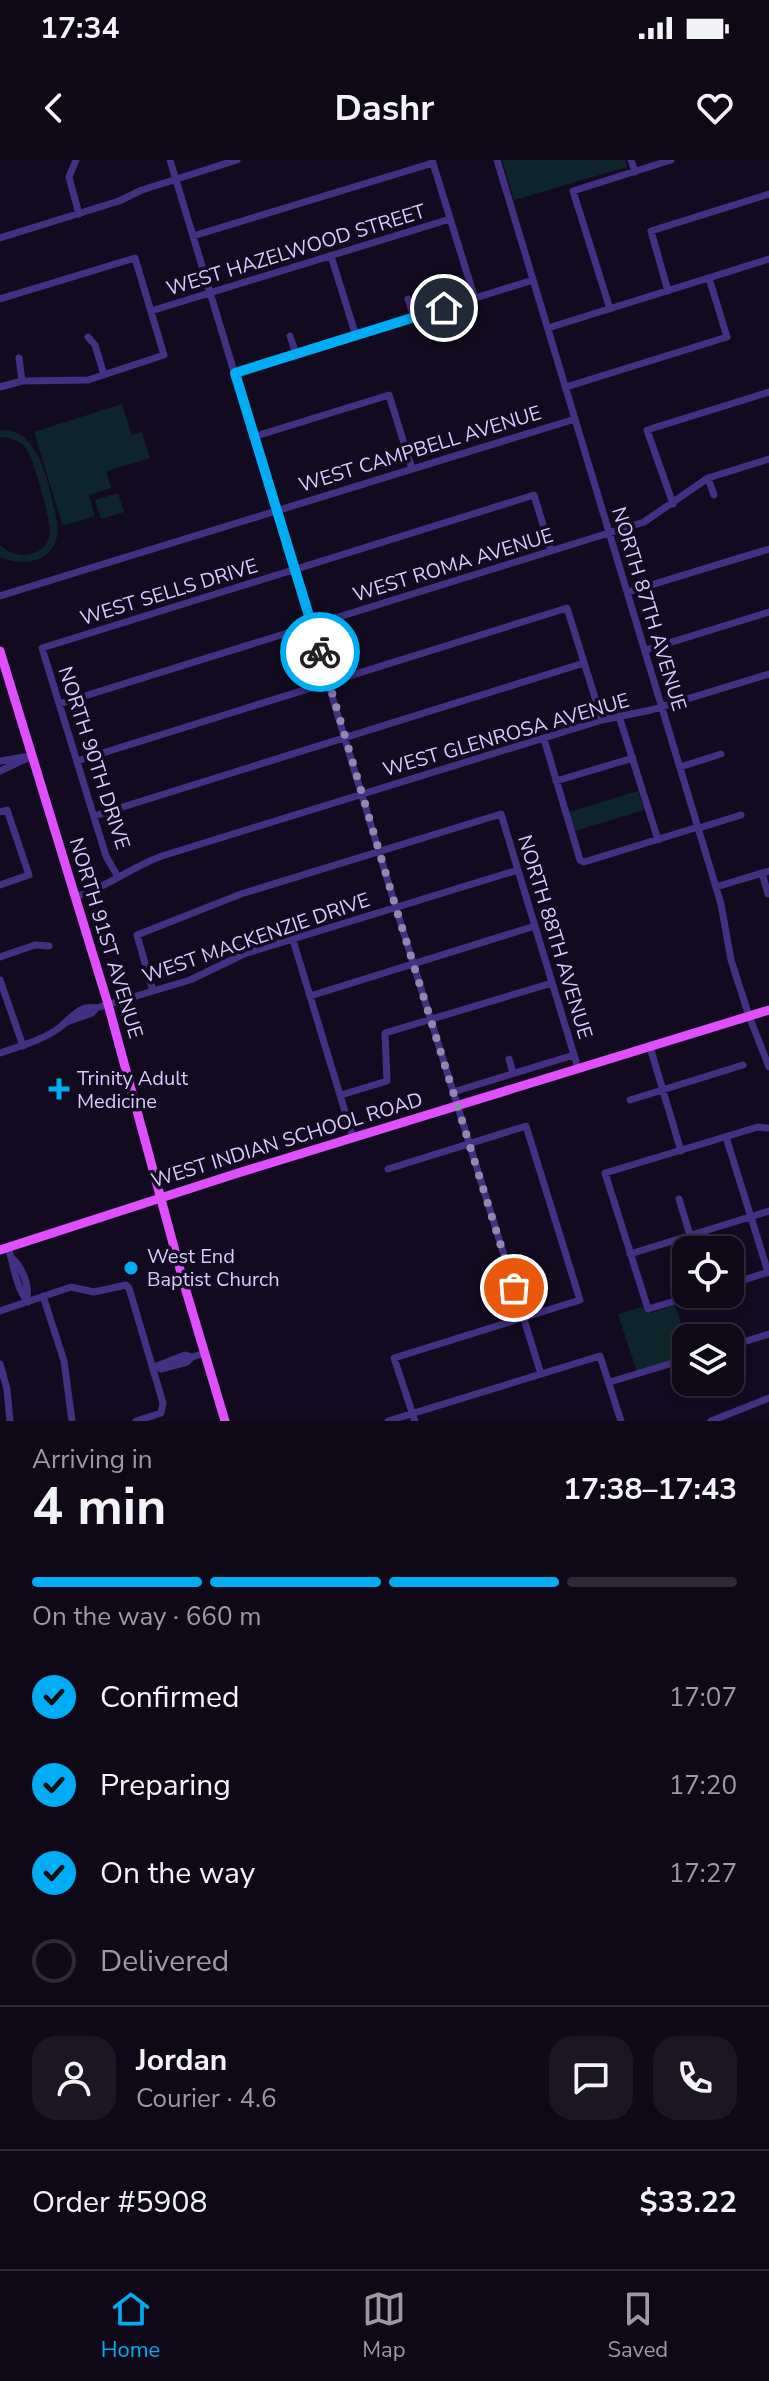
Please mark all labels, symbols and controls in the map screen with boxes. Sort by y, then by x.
text: 17:34 [40,8,119,49]
text: Dashr [335,84,434,133]
icon: back [32,86,76,130]
icon: heart [693,86,737,130]
street label: WEST HAZELWOOD STREET [163,198,429,302]
pin [410,274,478,342]
icon: home [422,286,466,330]
street label: WEST CAMPBELL AVENUE [296,399,544,499]
street label: NORTH 87TH AVENUE [605,504,693,714]
street label: WEST ROMA AVENUE [350,522,556,608]
street label: WEST SELLS DRIVE [77,552,261,632]
courier [280,612,360,692]
icon: bike [298,630,342,674]
street label: NORTH 90TH DRIVE [52,663,136,853]
street label: WEST GLENROSA AVENUE [380,687,632,783]
street label: NORTH 88TH AVENUE [511,832,599,1042]
street label: NORTH 91ST AVENUE [63,834,149,1042]
street label: WEST MACKENZIE DRIVE [139,886,373,990]
place label: Trinity Adult Medicine [77,1065,189,1115]
marker: Trinity Adult Medicine [48,1078,70,1100]
street label: WEST INDIAN SCHOOL ROAD [148,1086,426,1194]
map controls [672,1236,744,1396]
button: locate [672,1236,744,1308]
place label: West End Baptist Church [147,1243,280,1293]
pin [480,1254,548,1322]
marker: West End Baptist Church [122,1259,140,1277]
icon: bag [492,1266,536,1310]
button: layers [672,1324,744,1396]
text: Arriving in [32,1442,153,1477]
text: 17:38–17:43 [563,1469,737,1510]
text: 4 min [32,1471,167,1542]
text: On the way · 660 m [32,1599,261,1634]
icon: check [32,1675,76,1719]
text: Confirmed [100,1677,240,1718]
text: 17:07 [669,1680,737,1715]
icon: check [32,1763,76,1807]
text: Preparing [100,1765,231,1806]
text: 17:20 [669,1768,737,1803]
icon: check [32,1851,76,1895]
text: On the way [100,1853,255,1894]
text: 17:27 [669,1856,737,1891]
text: Delivered [100,1941,229,1982]
button: person [32,2036,116,2120]
button: chat [549,2036,633,2120]
button: phone [653,2036,737,2120]
text: Jordan [136,2040,227,2081]
text: Courier · 4.6 [136,2081,277,2116]
text: Order #5908 [32,2182,207,2223]
text: $33.22 [640,2182,737,2223]
tab: Home [101,2287,160,2365]
tab: Map [362,2287,406,2365]
tab: Saved [607,2287,668,2365]

